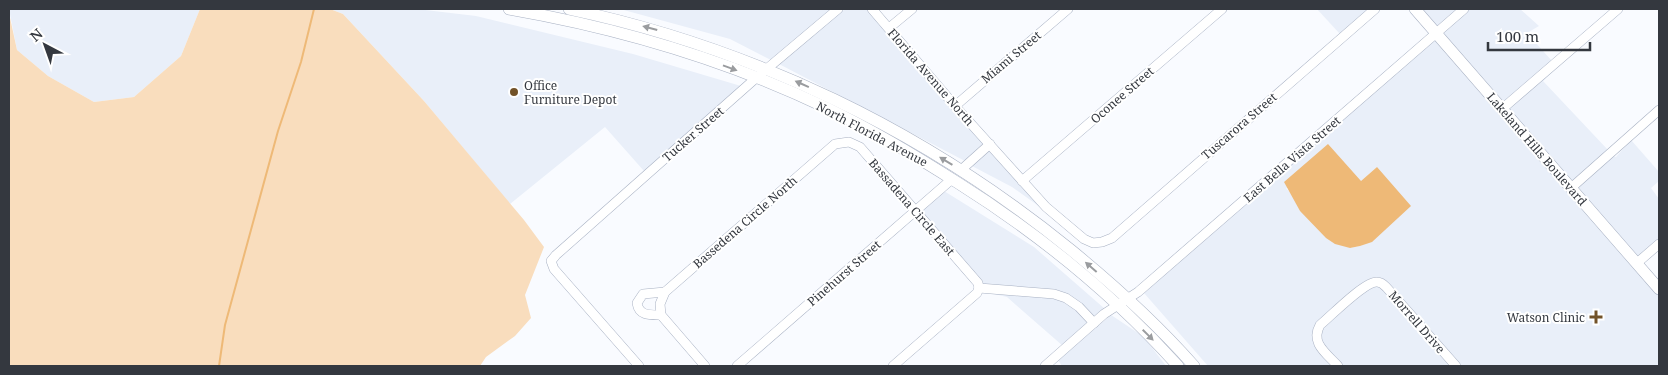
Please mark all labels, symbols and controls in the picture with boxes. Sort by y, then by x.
north arrow [20,20,70,70]
scale bar [1488,20,1590,52]
text: N [26,24,47,46]
one-way arrow [642,24,657,32]
street label: Florida Avenue North [884,25,978,130]
text: 100 m [1496,26,1539,46]
street label: Miami Street [977,27,1045,87]
street label: Oconee Street [1087,63,1157,127]
one-way arrow [722,65,737,72]
place label: Office Furniture Depot [524,77,617,108]
one-way arrow [795,80,809,88]
marker: Office Furniture Depot [508,86,520,98]
street label: Tuscarora Street [1198,89,1280,163]
street label: Lakeland Hills Boulevard [1483,89,1591,210]
street label: North Florida Avenue [813,97,931,171]
street label: Tucker Street [659,103,727,165]
street label: East Bella Vista Street [1240,112,1344,206]
street label: Bassadena Circle East [865,155,959,259]
one-way arrow [939,156,952,165]
street label: Bassedena Circle North [689,172,801,272]
street label: Pinehurst Street [804,236,884,310]
one-way arrow [1084,261,1097,272]
street label: Morrell Drive [1385,287,1449,357]
place label: Watson Clinic [1507,309,1585,326]
marker: Watson Clinic [1589,310,1603,324]
one-way arrow [1142,329,1154,341]

